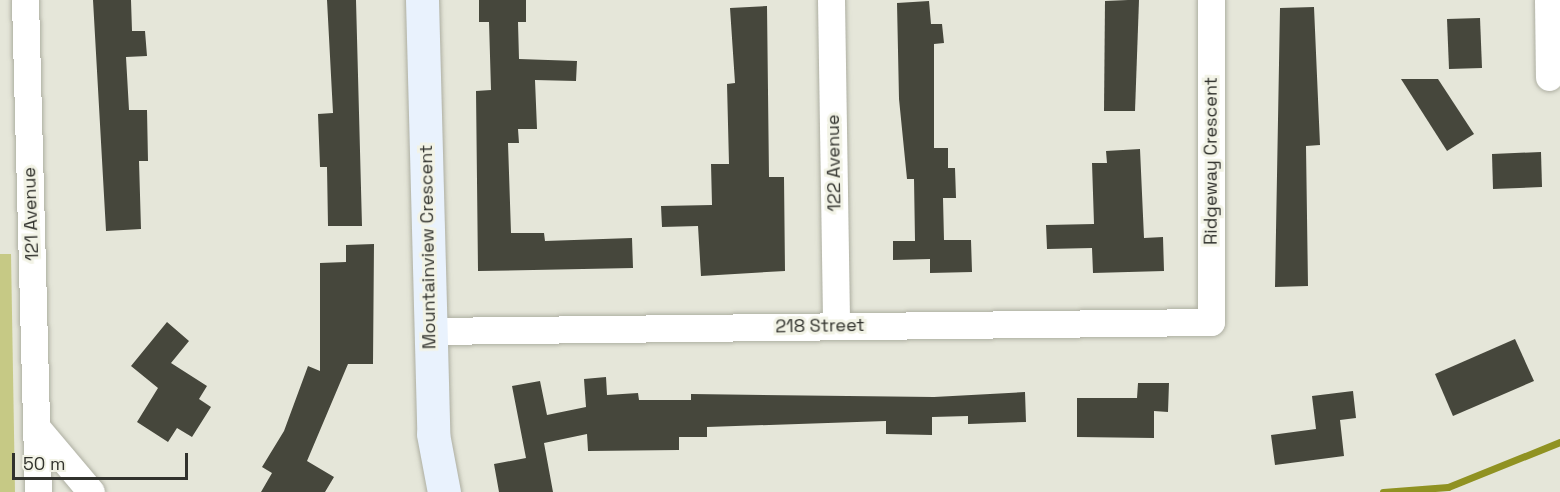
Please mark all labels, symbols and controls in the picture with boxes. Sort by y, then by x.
street label: Ridgeway Crescent [1200,77,1222,245]
street label: 122 Avenue [822,114,846,212]
street label: Mountainview Crescent [415,145,441,349]
street label: 121 Avenue [19,167,43,261]
street label: 218 Street [775,314,865,338]
scale bar [15,441,190,479]
text: 50 m [23,452,65,475]

